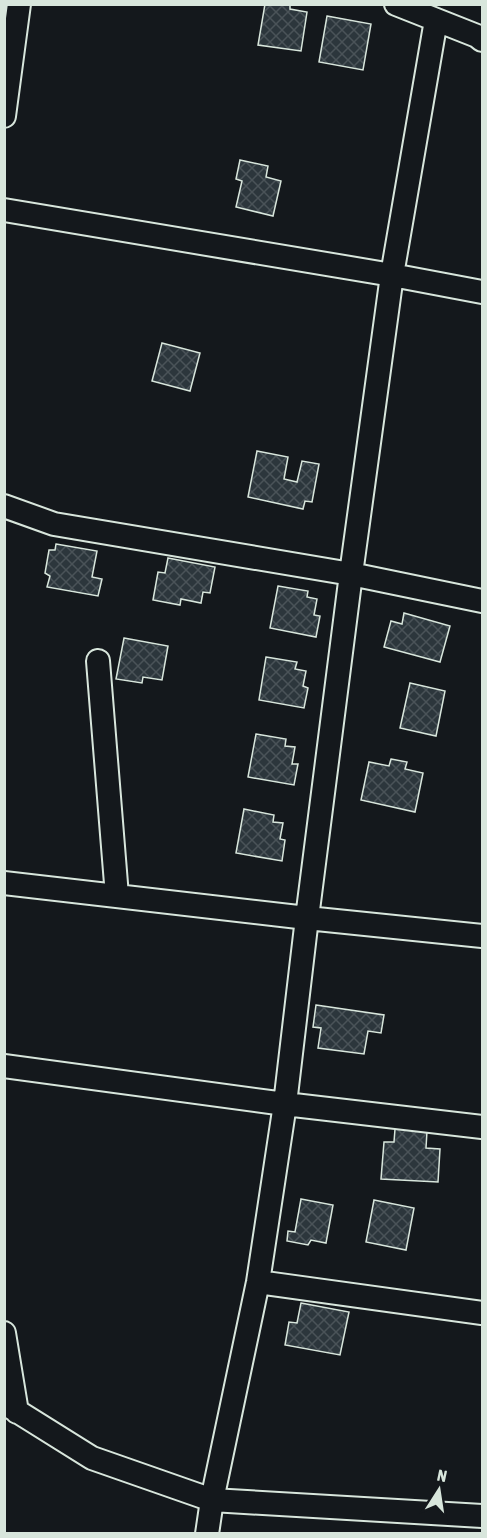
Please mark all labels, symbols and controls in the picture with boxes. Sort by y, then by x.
north arrow [409,1460,469,1520]
text: N [436,1466,449,1485]

